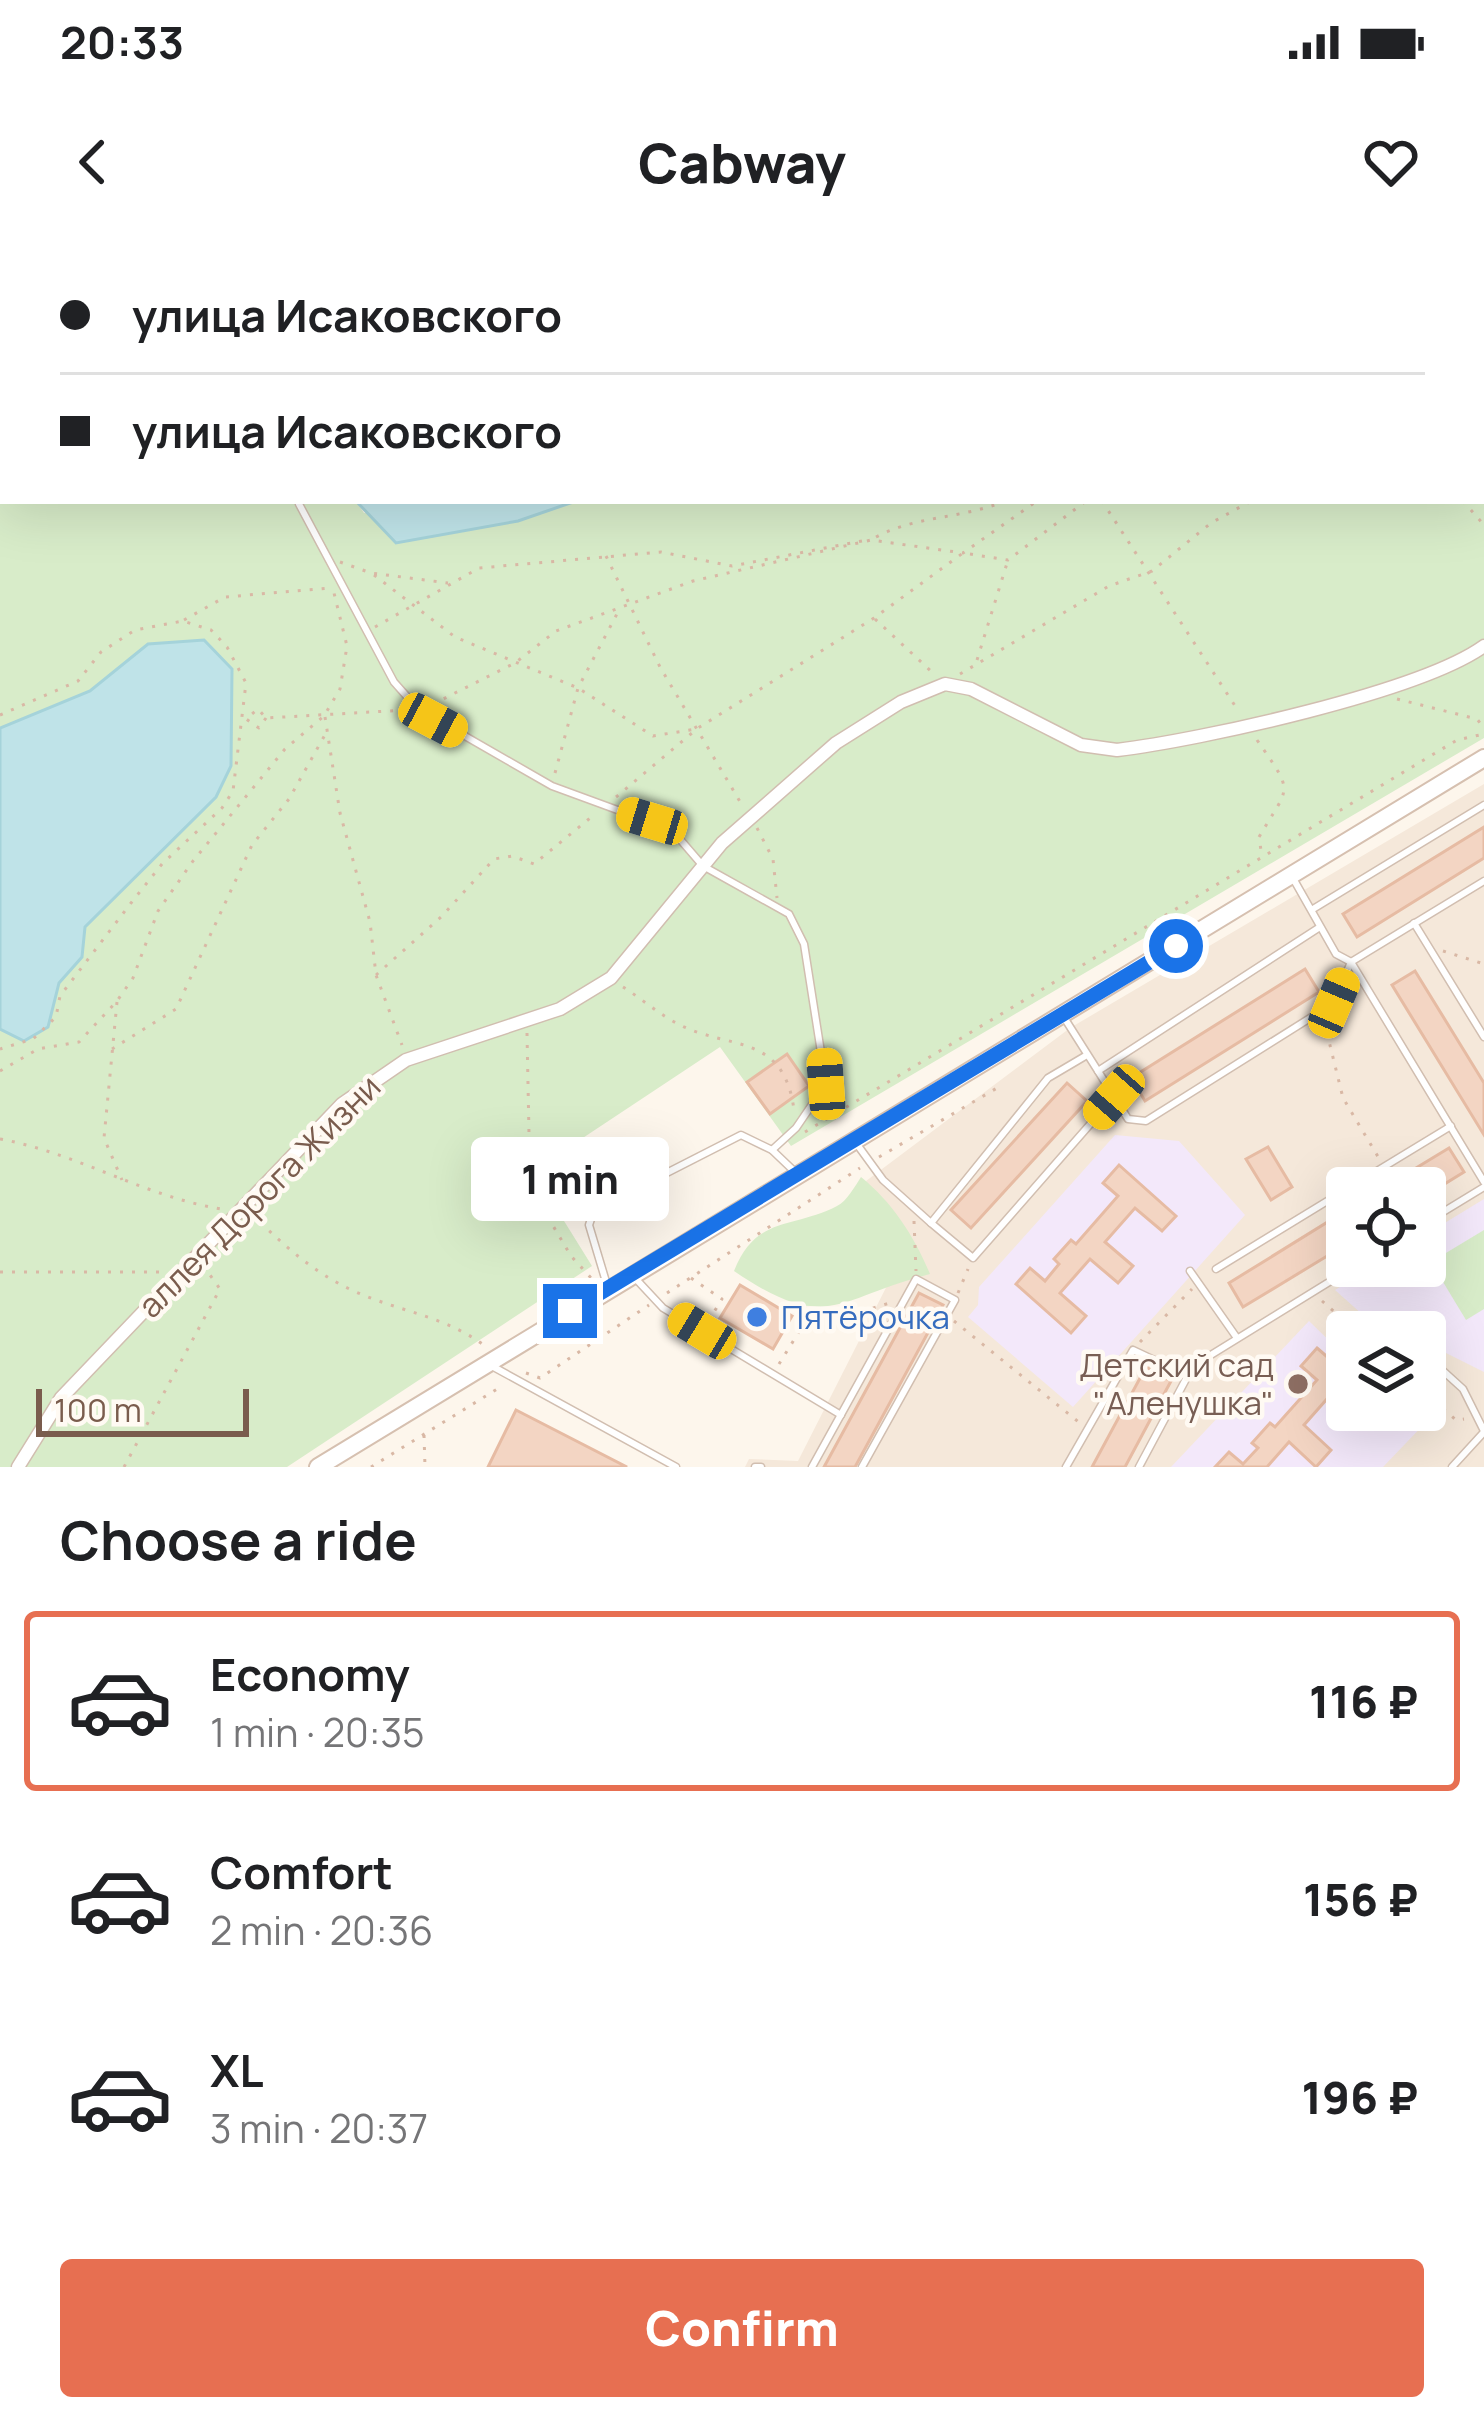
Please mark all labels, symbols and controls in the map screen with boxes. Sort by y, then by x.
text: 20:33 [60,11,184,73]
text: Cabway [638,125,846,199]
icon: back [60,129,126,195]
icon: heart [1358,129,1424,195]
text: улица Исаковского [132,284,562,346]
text: улица Исаковского [132,400,562,462]
car [393,687,473,753]
car [612,793,692,849]
route start [1149,919,1203,973]
car [1303,963,1365,1043]
car [806,1047,846,1121]
car [1077,1058,1151,1136]
street label: аллея Дорога Жизни [128,1065,390,1327]
callout: 1 min [471,1137,669,1221]
text: 1 min [521,1152,619,1206]
map controls [1326,1167,1446,1431]
button: locate [1326,1167,1446,1287]
route end [543,1284,597,1338]
place label: Пятёрочка [781,1294,950,1339]
car [662,1297,742,1365]
marker: Пятёрочка [744,1304,770,1330]
button: layers [1326,1311,1446,1431]
place label: Детский сад "Аленушка" [1079,1342,1274,1425]
marker: Детский сад "Аленушка" [1285,1371,1311,1397]
scale bar [36,1383,249,1436]
text: 100 m [54,1387,142,1432]
text: Choose a ride [60,1502,417,1576]
text: Economy [210,1643,410,1705]
icon: car [66,1647,174,1755]
text: 116 ₽ [1309,1670,1418,1732]
text: 1 min · 20:35 [210,1705,425,1759]
text: Comfort [210,1841,393,1903]
icon: car [66,1845,174,1953]
text: 156 ₽ [1303,1868,1418,1930]
text: 2 min · 20:36 [210,1903,433,1957]
text: XL [210,2039,264,2101]
icon: car [66,2043,174,2151]
text: 196 ₽ [1302,2066,1418,2128]
text: 3 min · 20:37 [210,2101,428,2155]
button: Confirm [60,2259,1424,2397]

